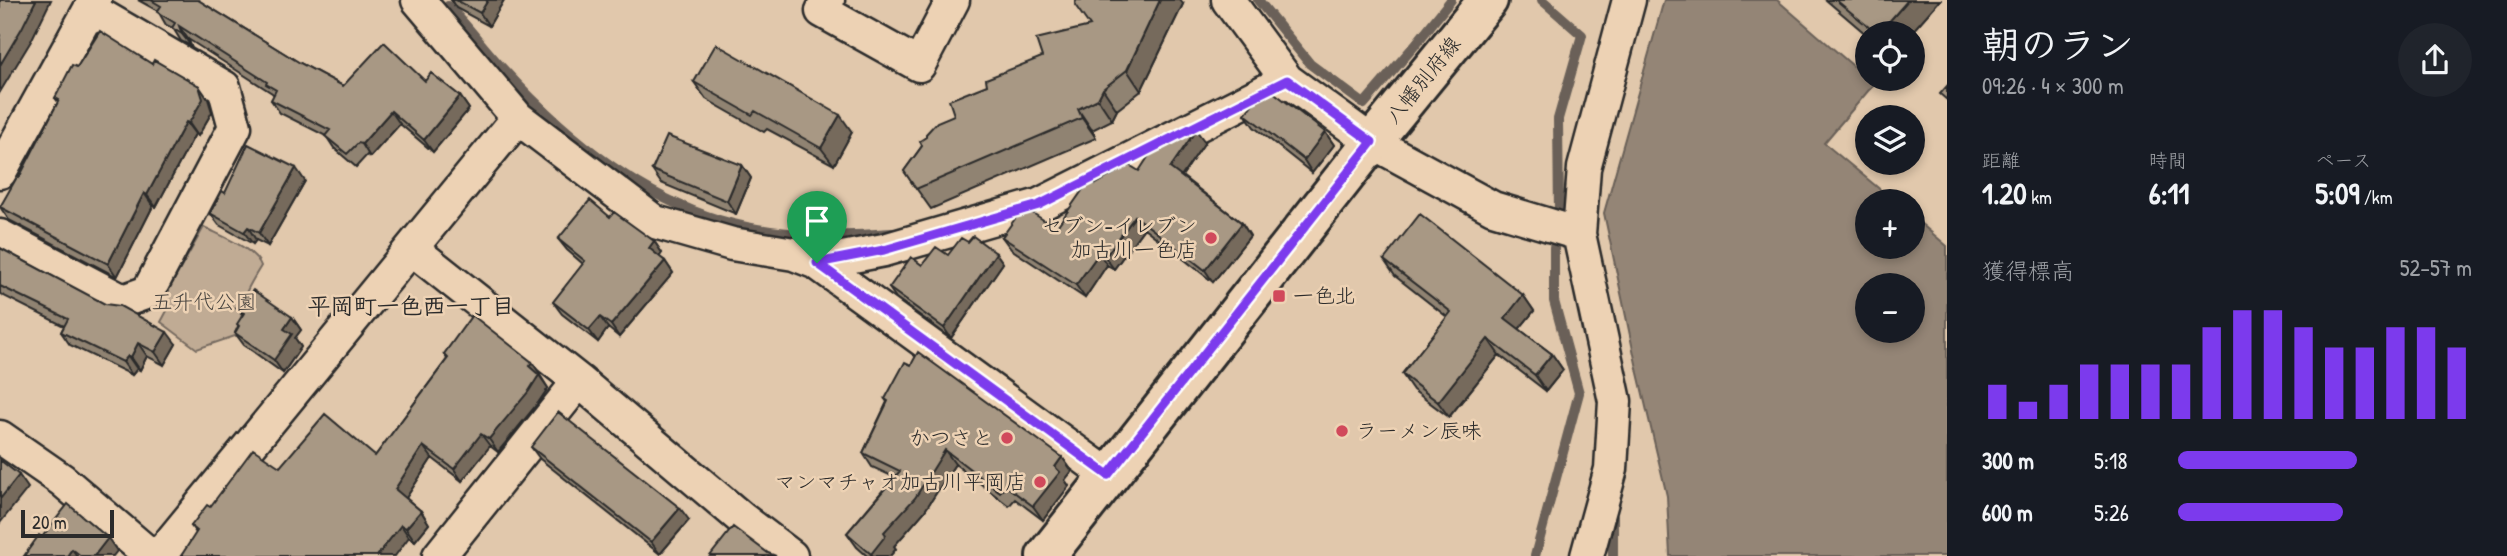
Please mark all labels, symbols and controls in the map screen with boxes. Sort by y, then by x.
text: 朝のラン [1982,18,2134,70]
map controls [1855,21,1925,343]
button: locate [1855,21,1925,91]
button: share [2398,23,2472,97]
street label: 八幡別府線 [1378,30,1467,130]
text: 09:26 · 4 × 300 m [1982,70,2124,101]
button: layers [1855,105,1925,175]
text: 距離 [1982,147,2020,173]
text: 時間 [2149,147,2187,173]
text: ペース [2315,147,2371,173]
text: 1.20 [1982,173,2027,213]
text: 6:11 [2149,173,2189,213]
text: 5:09 [2315,173,2359,213]
text: km [2027,184,2052,210]
text: /km [2359,184,2393,210]
button: + [1855,189,1925,259]
pin [787,191,847,263]
icon: arrive [798,202,836,240]
place label: セブン-イレブン 加古川一色店 [1042,211,1197,264]
marker: セブン-イレブン 加古川一色店 [1203,230,1219,246]
text: 52–57 m [2400,252,2472,283]
text: 獲得標高 [1982,255,2074,286]
button: − [1855,273,1925,343]
place label: 一色北 [1293,281,1356,310]
park label: 五升代公園 [152,287,257,316]
marker: 一色北 [1271,288,1287,304]
district label: 平岡町一色西一丁目 [308,290,515,321]
place label: ラーメン辰味 [1356,416,1482,445]
place label: かつさと [909,423,993,452]
marker: ラーメン辰味 [1334,423,1350,439]
marker: かつさと [999,430,1015,446]
text: 300 m [1982,445,2034,476]
text: 5:18 [2094,445,2127,476]
place label: マンマチャオ加古川平岡店 [774,467,1026,496]
marker: マンマチャオ加古川平岡店 [1032,474,1048,490]
text: 600 m [1982,497,2033,528]
text: 5:26 [2094,497,2129,528]
scale bar [21,507,114,539]
text: 20 m [32,509,67,535]

